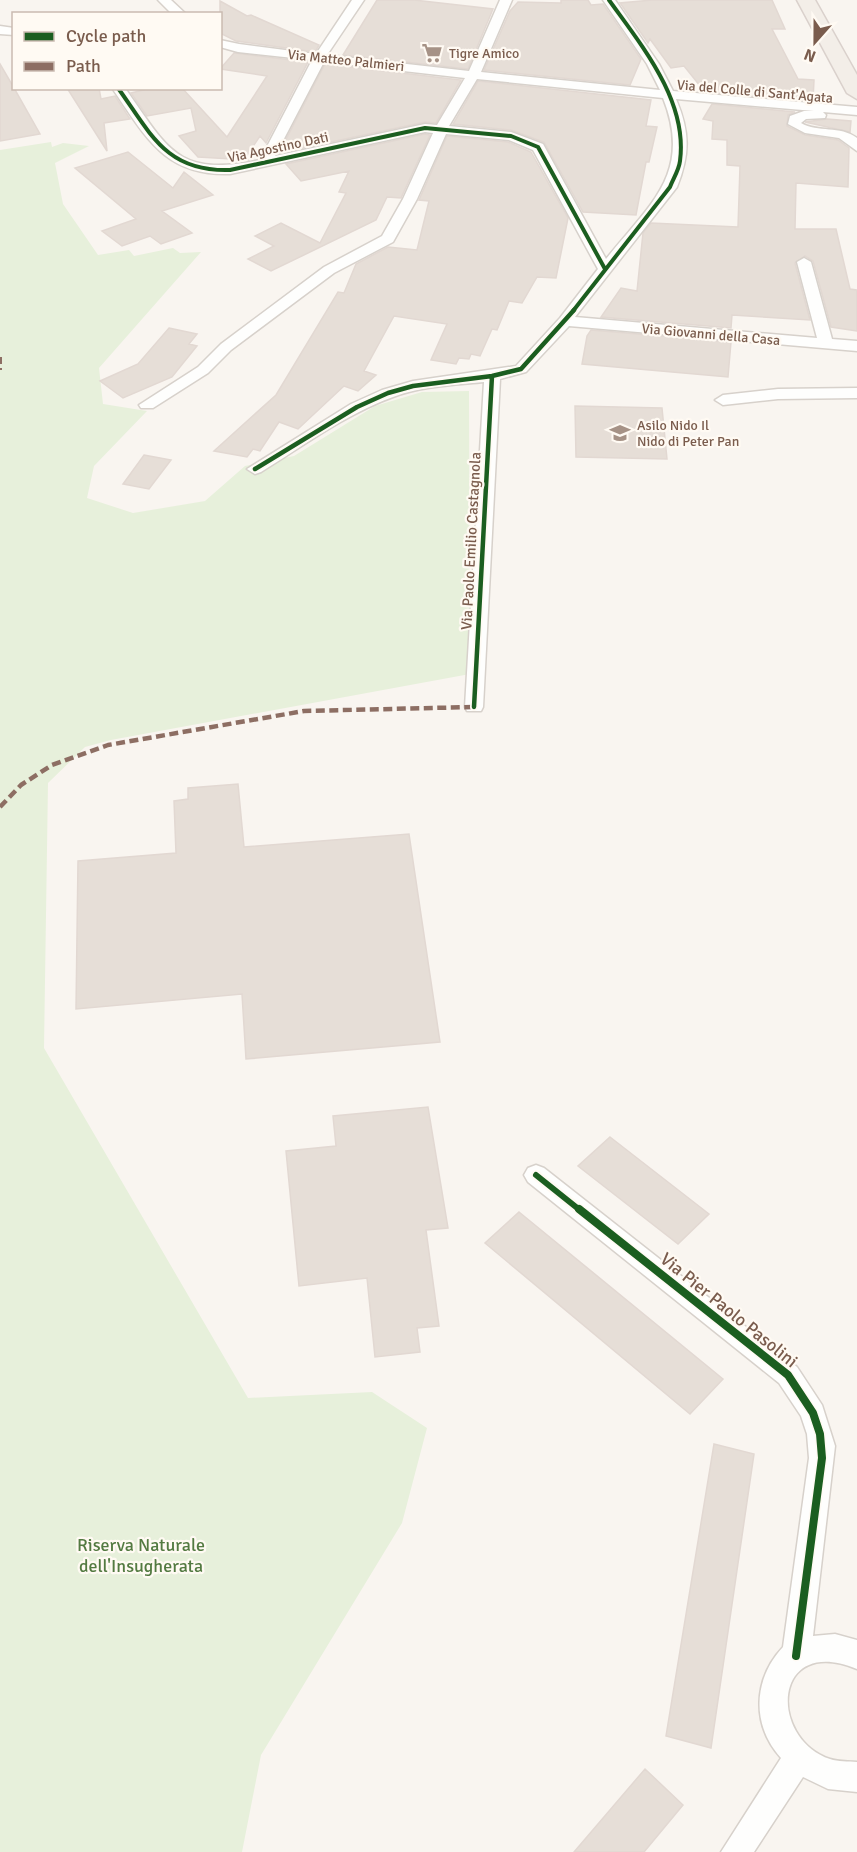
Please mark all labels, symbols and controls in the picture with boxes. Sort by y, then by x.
legend [12,12,222,90]
north arrow [785,12,845,72]
text: Cycle path [66,25,146,47]
supermarket icon: Tigre Amico [420,41,444,65]
text: N [801,44,819,66]
place label: Tigre Amico [449,45,519,62]
street label: Via Matteo Palmieri [287,46,405,75]
text: Path [66,55,101,77]
street label: Via del Colle di Sant'Agata [676,76,834,107]
street label: Via Agostino Dati [226,128,330,166]
street label: Via Giovanni della Casa [641,320,781,349]
place label: Asilo Nido Il Nido di Peter Pan [637,417,739,450]
school or university icon: Asilo Nido Il Nido di Peter Pan [608,421,632,445]
street label: Via Paolo Emilio Castagnola [457,451,485,631]
street label: Via Pier Paolo Pasolini [656,1248,802,1372]
park label: Riserva Naturale dell'Insugherata [77,1534,205,1577]

